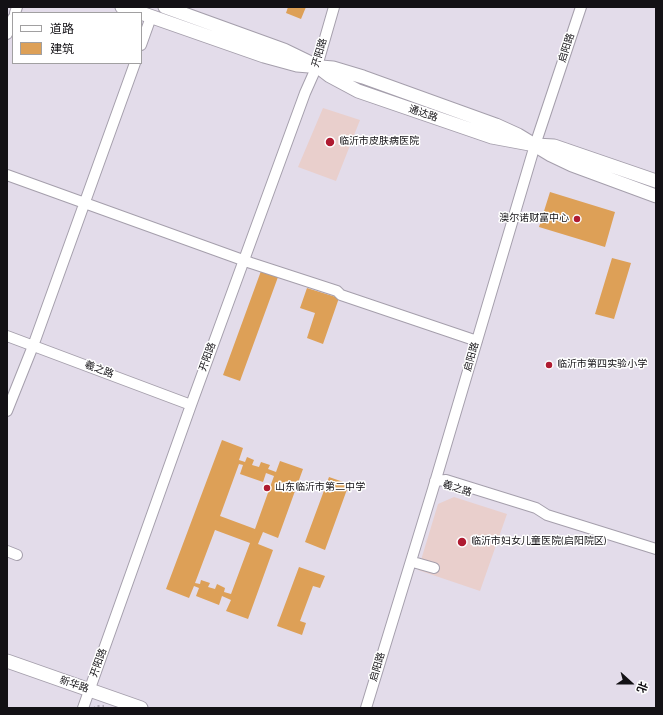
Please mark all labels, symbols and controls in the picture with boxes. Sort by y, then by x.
legend [12,12,142,64]
text: 道路 [50,19,74,38]
street label: 启阳路 [557,32,577,64]
street label: 开阳路 [310,37,330,69]
text: 建筑 [50,39,74,58]
street label: 通达路 [407,103,439,125]
marker: 临沂市皮肤病医院 [324,136,336,148]
place label: 临沂市皮肤病医院 [339,136,419,148]
place label: 澳尔诺财富中心 [499,213,569,225]
marker: 澳尔诺财富中心 [572,214,582,224]
street label: 开阳路 [197,341,219,373]
street label: 启阳路 [462,341,482,373]
street label: 羲之路 [83,359,115,381]
place label: 临沂市第四实验小学 [557,359,647,371]
marker: 临沂市第四实验小学 [544,360,554,370]
street label: 羲之路 [441,479,473,499]
place label: 山东临沂市第二中学 [275,482,365,494]
marker: 山东临沂市第二中学 [262,483,272,493]
marker: 临沂市妇女儿童医院(启阳院区) [456,536,468,548]
place label: 临沂市妇女儿童医院(启阳院区) [471,536,606,548]
street label: 开阳路 [88,647,110,679]
street label: 启阳路 [368,651,388,683]
north arrow [611,663,651,703]
street label: 新华路 [58,674,90,696]
text: 北 [633,679,652,695]

